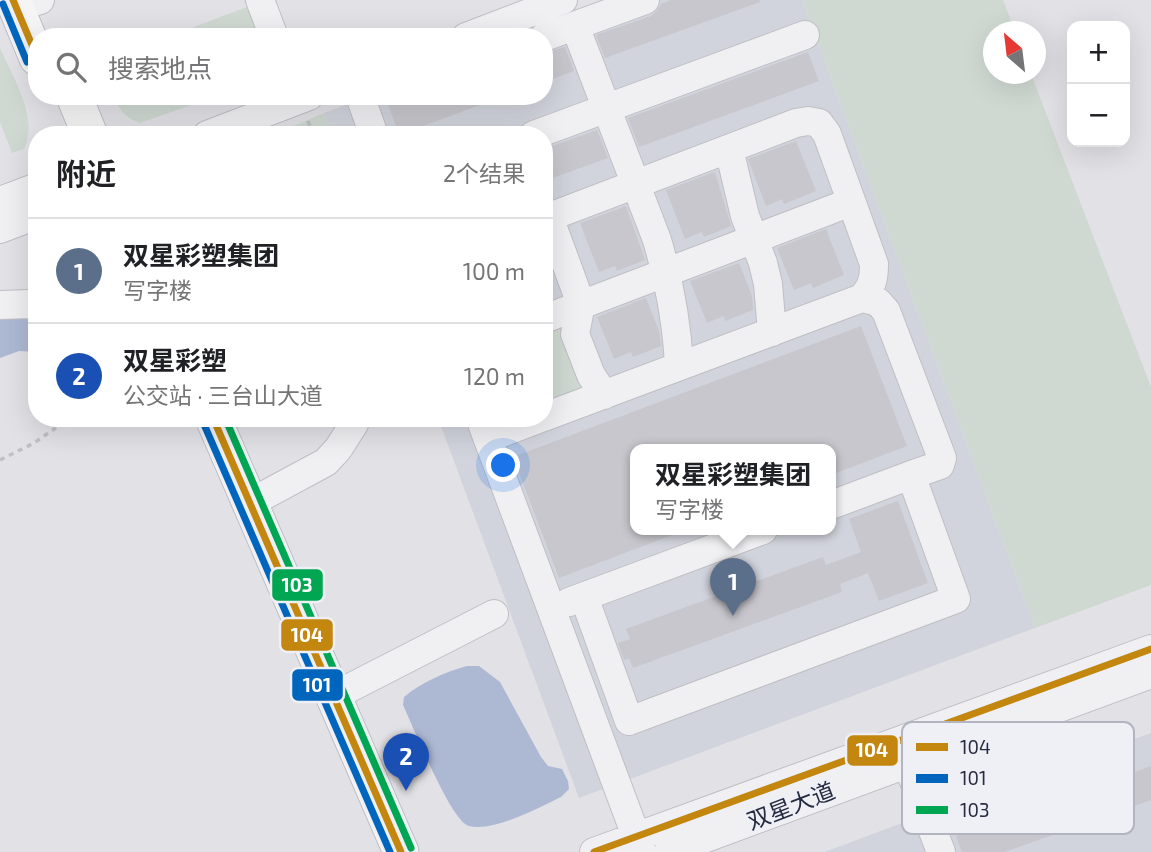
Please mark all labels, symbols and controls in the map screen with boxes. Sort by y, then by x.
north arrow [983,21,1046,84]
map controls [1067,21,1130,147]
button: + [1067,21,1130,84]
search box [28,28,553,105]
icon: search [52,48,90,86]
text: 搜索地点 [108,52,212,83]
button: − [1067,84,1130,147]
text: 附近 [56,155,116,191]
text: 2个结果 [443,159,525,187]
text: 双星彩塑集团 [123,239,279,270]
text: 1 [74,257,84,285]
text: 100 m [463,257,525,285]
text: 写字楼 [123,276,192,304]
text: 双星彩塑 [123,344,227,375]
text: 2 [72,362,86,390]
text: 120 m [464,362,525,390]
text: 公交站 · 三台山大道 [123,381,323,409]
popup [630,444,836,535]
your location [486,448,520,482]
text: 双星彩塑集团 [655,458,811,489]
text: 写字楼 [655,495,724,523]
pin: 1 [710,558,756,616]
line badge: 103 [271,568,324,602]
text: 103 [282,573,312,596]
line badge: 104 [280,618,334,652]
text: 104 [291,623,323,646]
line badge: 101 [291,668,344,702]
text: 101 [303,673,331,696]
legend [902,722,1134,834]
pin: 2 [383,733,429,791]
line badge: 104 [846,734,899,767]
text: 104 [960,735,991,758]
text: 104 [856,738,888,761]
text: 101 [960,766,987,789]
street label: 双星大道 [743,776,839,835]
text: 103 [960,798,990,821]

